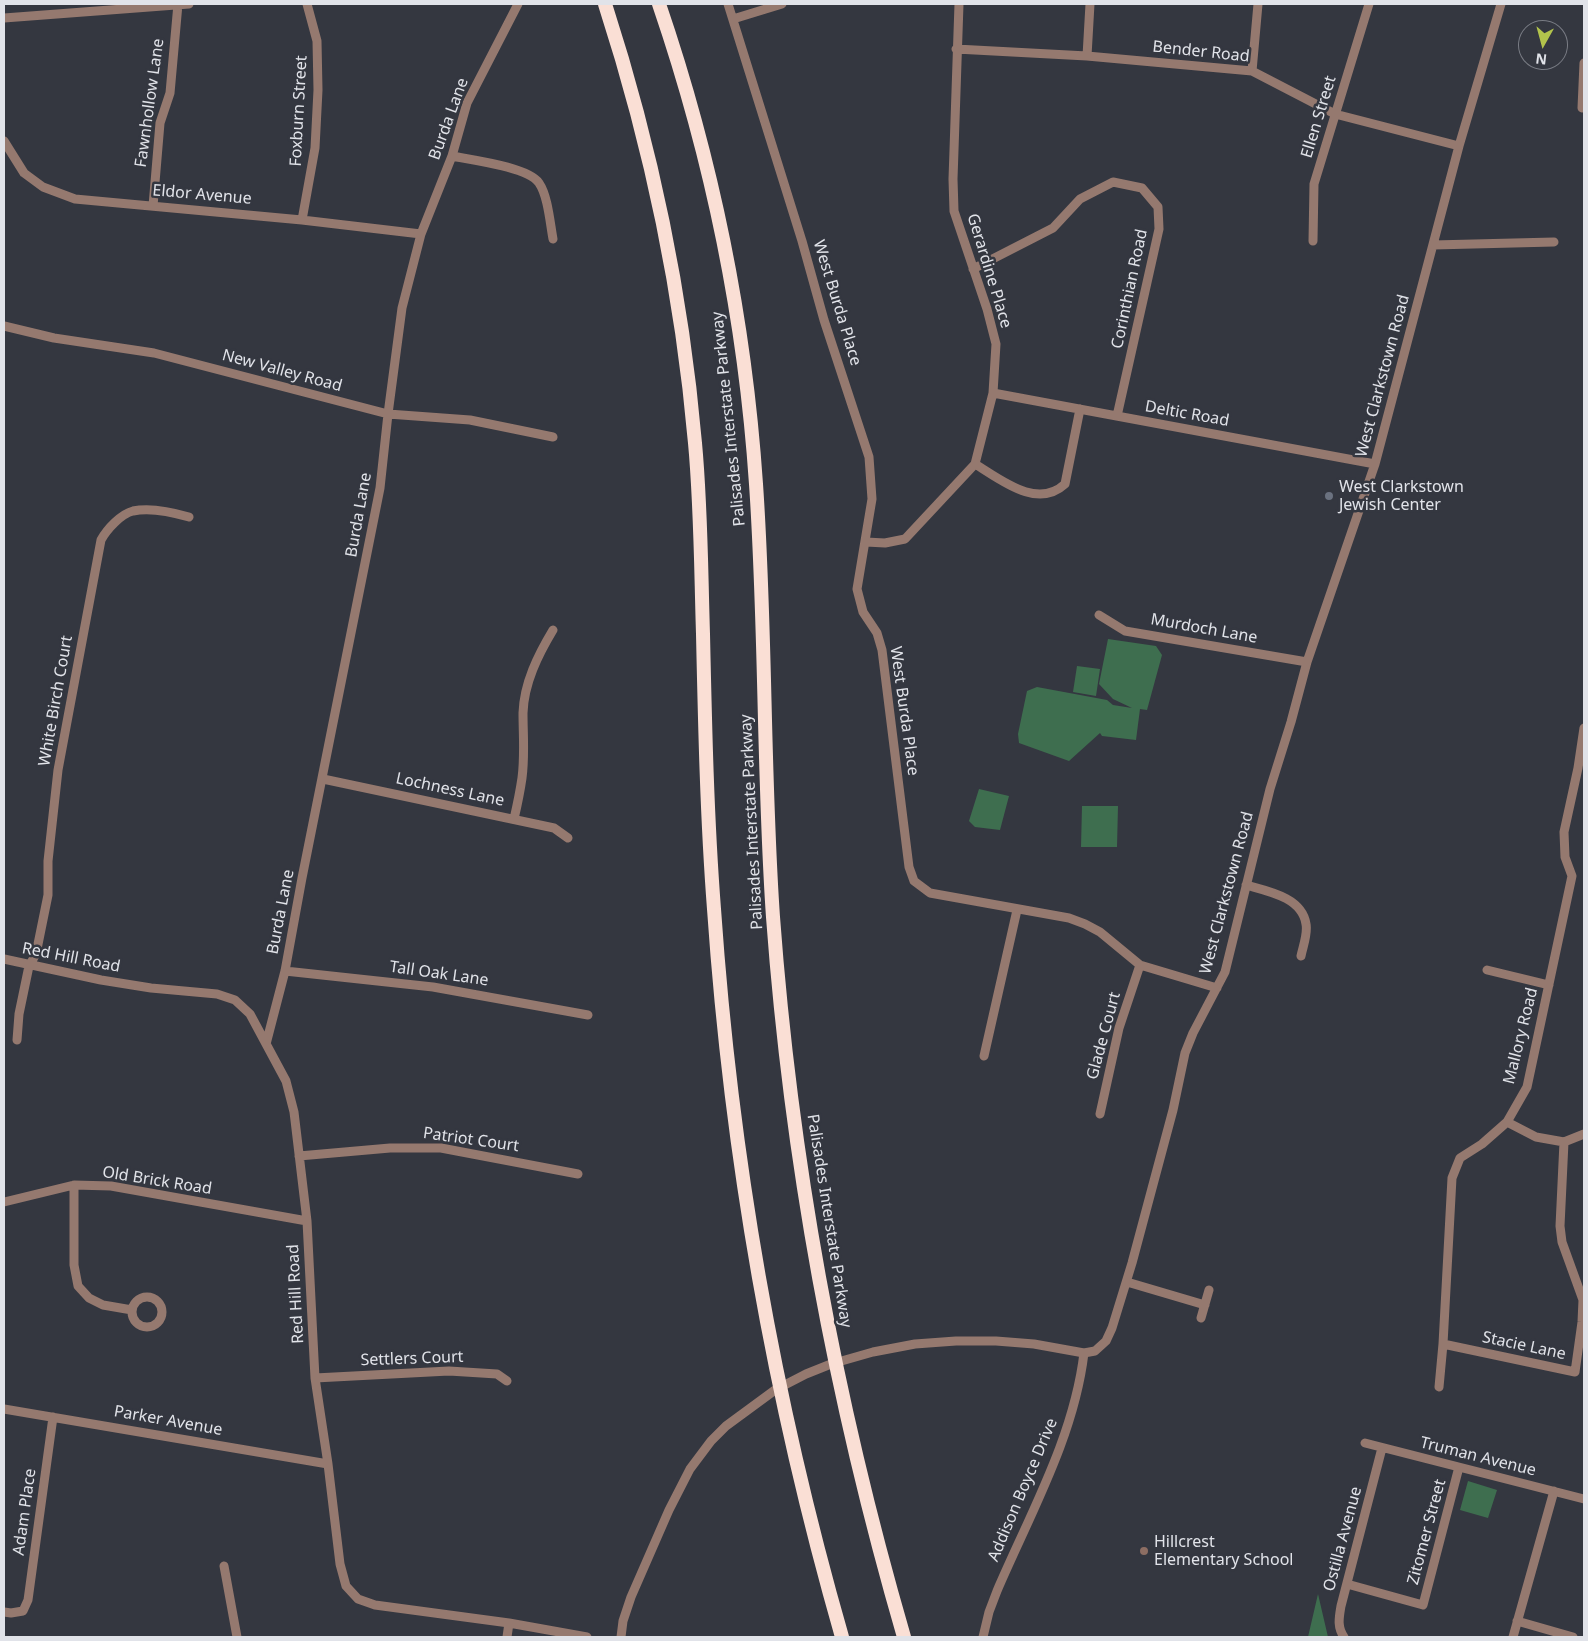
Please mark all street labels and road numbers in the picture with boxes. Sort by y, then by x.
street label: Fawnhollow Lane [131,37,169,169]
street label: Bender Road [1152,37,1250,67]
street label: Foxburn Street [287,55,311,167]
street label: Ellen Street [1297,74,1341,160]
street label: Burda Lane [425,75,473,163]
street label: Eldor Avenue [152,181,252,209]
street label: Gerardine Place [962,211,1016,331]
street label: Corinthian Road [1108,227,1152,351]
street label: West Burda Place [809,238,865,368]
street label: West Clarkstown Road [1352,293,1414,459]
street label: Palisades Interstate Parkway [708,311,750,527]
street label: New Valley Road [220,346,344,396]
street label: Deltic Road [1143,397,1231,431]
street label: Burda Lane [342,471,376,559]
street label: Murdoch Lane [1149,610,1259,648]
street label: White Birch Court [35,634,77,768]
street label: West Burda Place [885,645,923,777]
street label: Palisades Interstate Parkway [737,714,767,930]
street label: Lochness Lane [394,769,506,811]
street label: West Clarkstown Road [1196,810,1258,976]
street label: Burda Lane [263,868,299,956]
street label: Red Hill Road [20,939,122,977]
street label: Tall Oak Lane [388,958,490,990]
street label: Mallory Road [1500,986,1542,1086]
street label: Glade Court [1083,990,1125,1082]
street label: Palisades Interstate Parkway [803,1113,855,1329]
street label: Patriot Court [422,1124,520,1156]
street label: Old Brick Road [101,1163,213,1199]
street label: Red Hill Road [284,1244,308,1344]
street label: Stacie Lane [1481,1328,1567,1364]
street label: Settlers Court [360,1348,464,1370]
street label: Parker Avenue [112,1402,224,1440]
street label: Addison Boyce Drive [984,1415,1062,1565]
street label: Truman Avenue [1418,1433,1538,1481]
street label: Adam Place [9,1467,41,1557]
street label: Zitomer Street [1404,1477,1450,1587]
street label: Ostilla Avenue [1320,1485,1366,1593]

